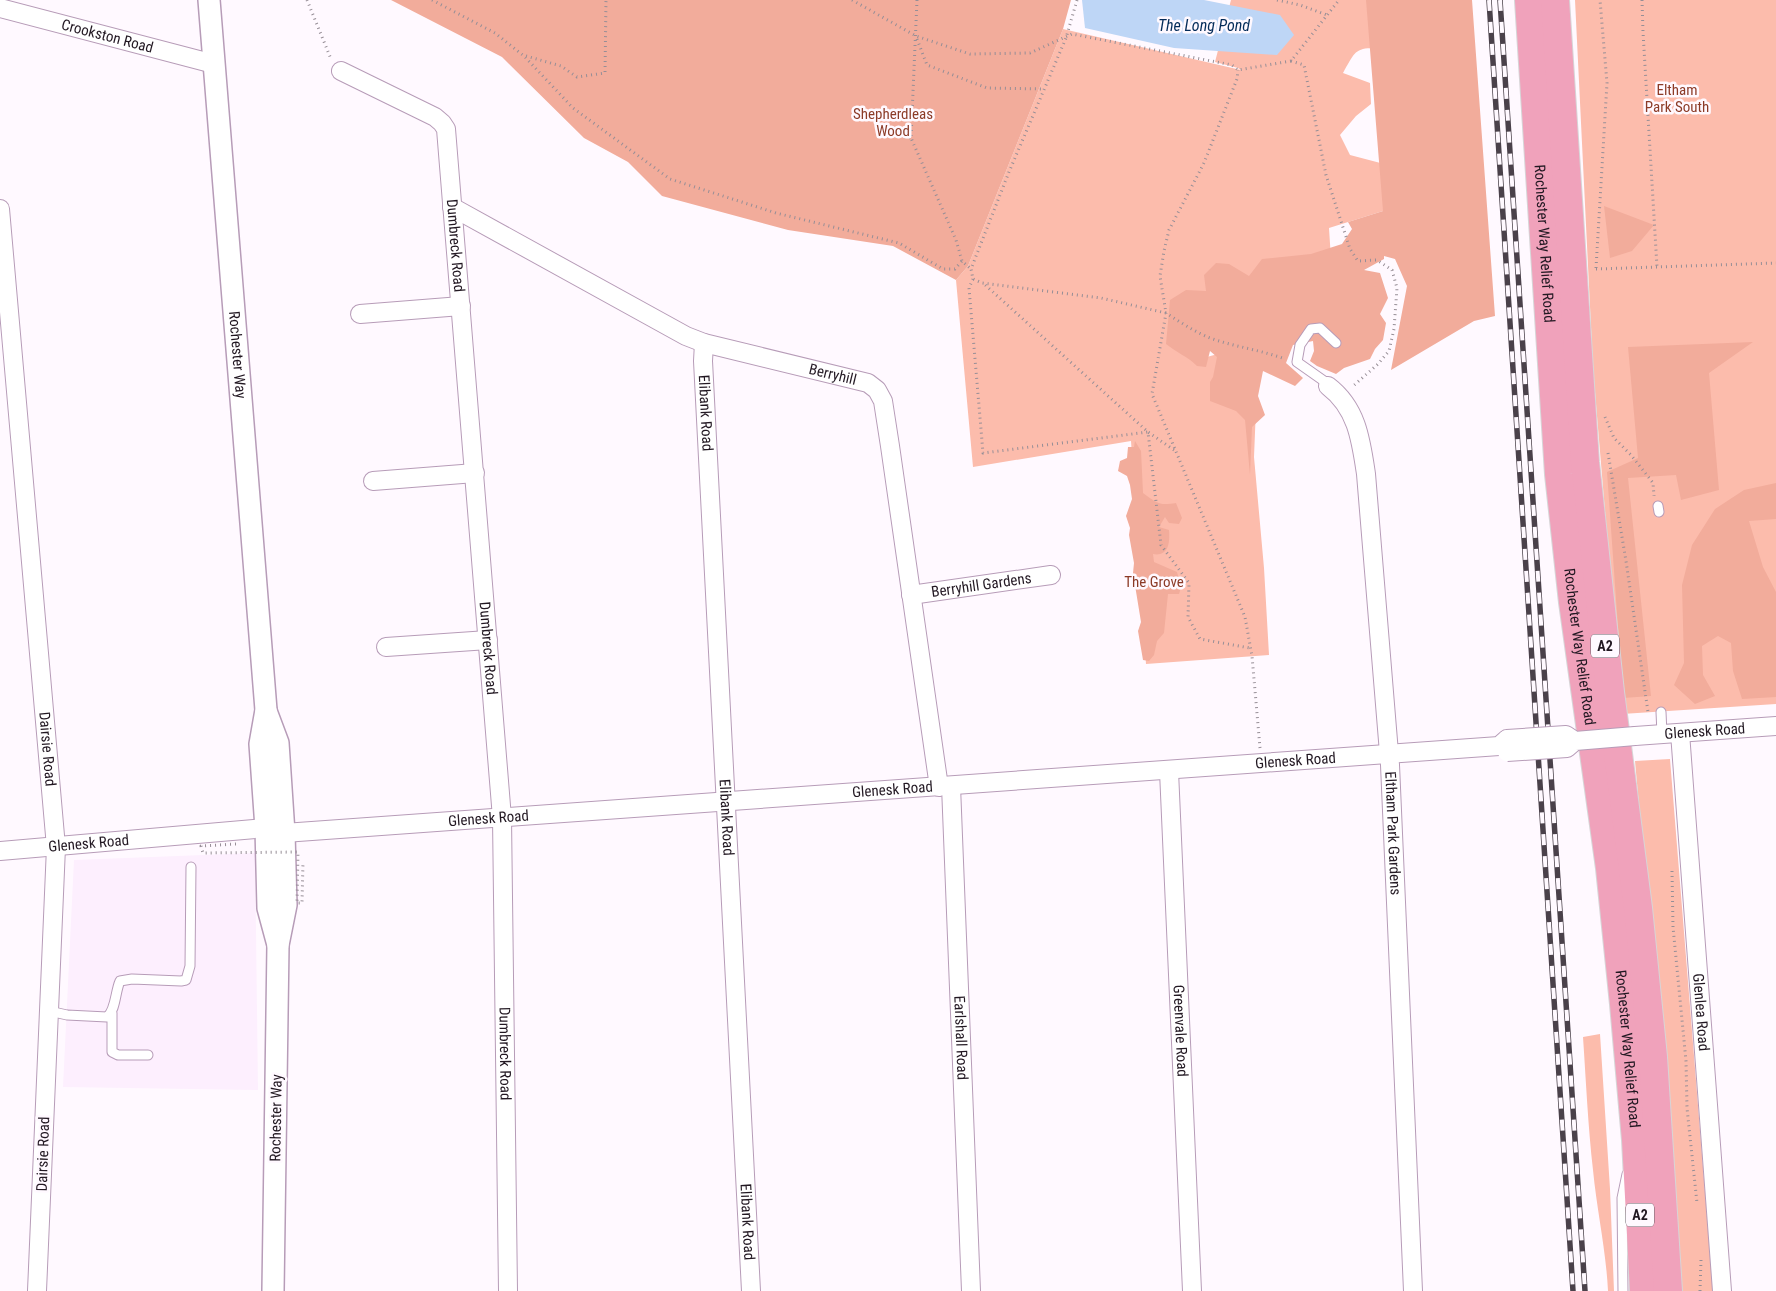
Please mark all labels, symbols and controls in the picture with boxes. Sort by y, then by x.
street label: Crookston Road [59,15,155,57]
water label: The Long Pond [1158,16,1250,35]
park label: Eltham Park South [1645,81,1709,116]
park label: Shepherdleas Wood [853,105,933,140]
street label: Rochester Way Relief Road [1530,164,1558,323]
street label: Dumbreck Road [443,198,468,293]
street label: Rochester Way [225,310,250,399]
street label: Berryhill [807,360,858,389]
street label: Elibank Road [695,374,717,452]
street label: Rochester Way Relief Road [1560,567,1599,727]
street label: Berryhill Gardens [930,569,1033,601]
park label: The Grove [1124,573,1184,591]
street label: Dumbreck Road [475,601,501,695]
road number: A2 [1591,634,1619,658]
street label: Dairsie Road [35,711,60,787]
street label: Glenesk Road [1664,719,1746,743]
street label: Glenesk Road [1254,749,1336,772]
street label: Eltham Park Gardens [1381,771,1405,896]
street label: Glenesk Road [851,778,933,801]
street label: Elibank Road [716,779,738,856]
street label: Glenesk Road [448,806,529,830]
street label: Glenesk Road [48,831,130,856]
street label: Rochester Way Relief Road [1612,969,1644,1128]
street label: Glenlea Road [1689,973,1713,1052]
street label: Greenvale Road [1169,984,1192,1077]
street label: Earlshall Road [950,995,972,1080]
street label: Dumbreck Road [495,1007,515,1100]
street label: Rochester Way [266,1074,286,1162]
street label: Dairsie Road [33,1116,53,1192]
street label: Elibank Road [736,1183,758,1261]
road number: A2 [1626,1204,1654,1226]

